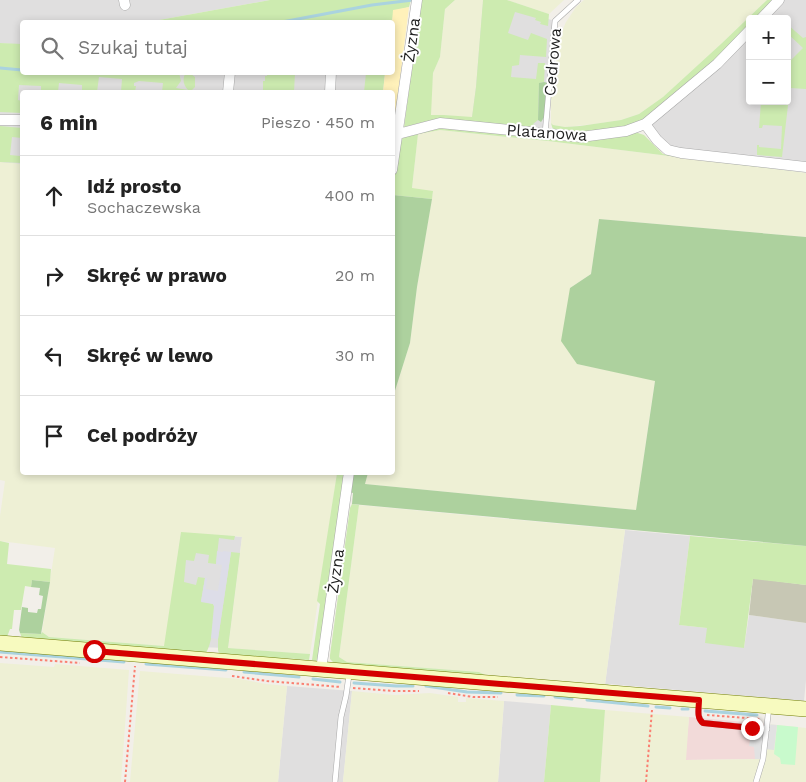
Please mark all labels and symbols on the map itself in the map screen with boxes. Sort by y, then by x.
street label: Żyzna [399,16,424,64]
street label: Cedrowa [540,27,565,97]
street label: Platanowa [506,120,588,145]
street label: Żyzna [323,547,348,595]
route start [83,640,106,663]
route end [741,717,764,740]

